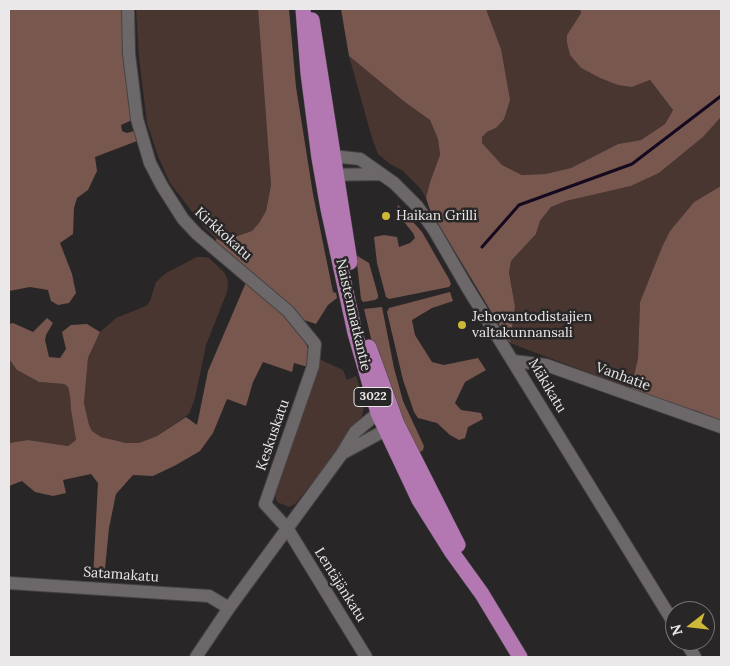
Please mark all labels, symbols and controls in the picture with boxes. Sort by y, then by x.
street label: Kirkkokatu [191,204,255,264]
place label: Haikan Grilli [396,208,477,224]
marker: Haikan Grilli [380,210,392,222]
street label: Naistenmatkantie [332,257,374,373]
place label: Jehovantodistajien valtakunnansali [472,309,592,342]
marker: Jehovantodistajien valtakunnansali [456,319,468,331]
street label: Mäkikatu [524,356,570,416]
street label: Vanhatie [593,359,653,395]
road number: 3022 [354,388,392,407]
street label: Keskuskatu [253,397,293,473]
street label: Lentäjänkatu [310,545,370,625]
street label: Satamakatu [83,564,159,586]
north arrow [665,601,715,651]
text: N [666,622,687,638]

